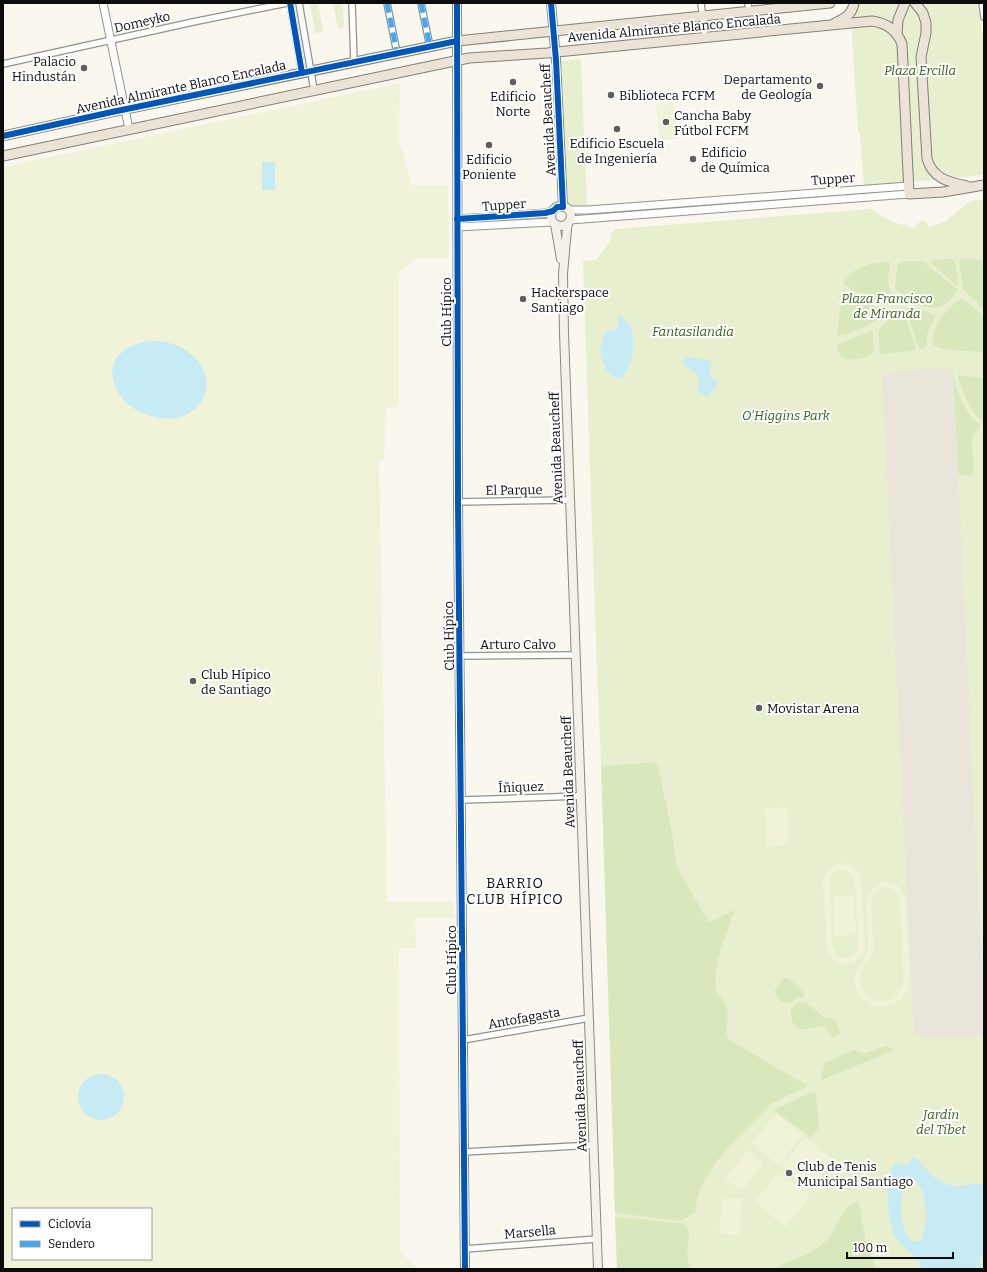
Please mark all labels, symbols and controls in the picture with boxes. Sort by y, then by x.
street label: Domeyko [112,8,172,36]
street label: Avenida Almirante Blanco Encalada [567,11,781,45]
place label: Palacio Hindustán [12,54,77,84]
street label: Avenida Almirante Blanco Encalada [75,57,287,117]
street label: Avenida Beaucheff [538,62,558,177]
marker: Palacio Hindustán [79,63,89,73]
park label: Plaza Ercilla [884,63,956,78]
place label: Departamento de Geología [724,72,812,102]
marker: Edificio Norte [508,77,518,87]
marker: Departamento de Geología [815,81,825,91]
place label: Biblioteca FCFM [619,88,715,103]
place label: Edificio Norte [490,89,536,119]
marker: Biblioteca FCFM [606,90,616,100]
place label: Cancha Baby Fútbol FCFM [674,108,751,138]
marker: Cancha Baby Fútbol FCFM [661,117,671,127]
marker: Edificio Escuela de Ingeniería [612,124,622,134]
place label: Edificio Escuela de Ingeniería [570,136,664,166]
marker: Edificio Poniente [484,140,494,150]
place label: Edificio de Química [701,145,770,175]
place label: Edificio Poniente [462,152,516,182]
marker: Edificio de Química [688,154,698,164]
street label: Tupper [811,170,856,188]
street label: Tupper [482,196,527,214]
street label: Club Hípico [439,277,454,347]
place label: Hackerspace Santiago [531,285,609,315]
park label: Plaza Francisco de Miranda [841,291,933,321]
marker: Hackerspace Santiago [518,294,528,304]
park label: Fantasilandia [652,324,734,339]
street label: Avenida Beaucheff [546,390,565,505]
park label: O'Higgins Park [742,408,831,423]
street label: El Parque [485,482,543,498]
street label: Club Hípico [441,601,457,671]
street label: Arturo Calvo [480,637,556,652]
place label: Club Hípico de Santiago [201,667,271,697]
marker: Club Hípico de Santiago [188,676,198,686]
place label: Movistar Arena [767,701,859,716]
marker: Movistar Arena [754,703,764,713]
street label: Avenida Beaucheff [558,714,577,829]
street label: Íñiquez [498,779,544,795]
district label: BARRIO CLUB HÍPICO [466,875,564,908]
street label: Club Hípico [444,925,459,995]
street label: Antofagasta [487,1004,561,1032]
street label: Avenida Beaucheff [570,1038,589,1153]
park label: Jardín del Tíbet [916,1107,966,1137]
place label: Club de Tenis Municipal Santiago [797,1159,913,1189]
marker: Club de Tenis Municipal Santiago [784,1168,794,1178]
legend [12,1208,152,1260]
text: Ciclovía [48,1217,92,1231]
street label: Marsella [504,1222,556,1242]
scale bar [847,1234,953,1260]
text: Sendero [48,1237,95,1251]
text: 100 m [853,1241,888,1255]

